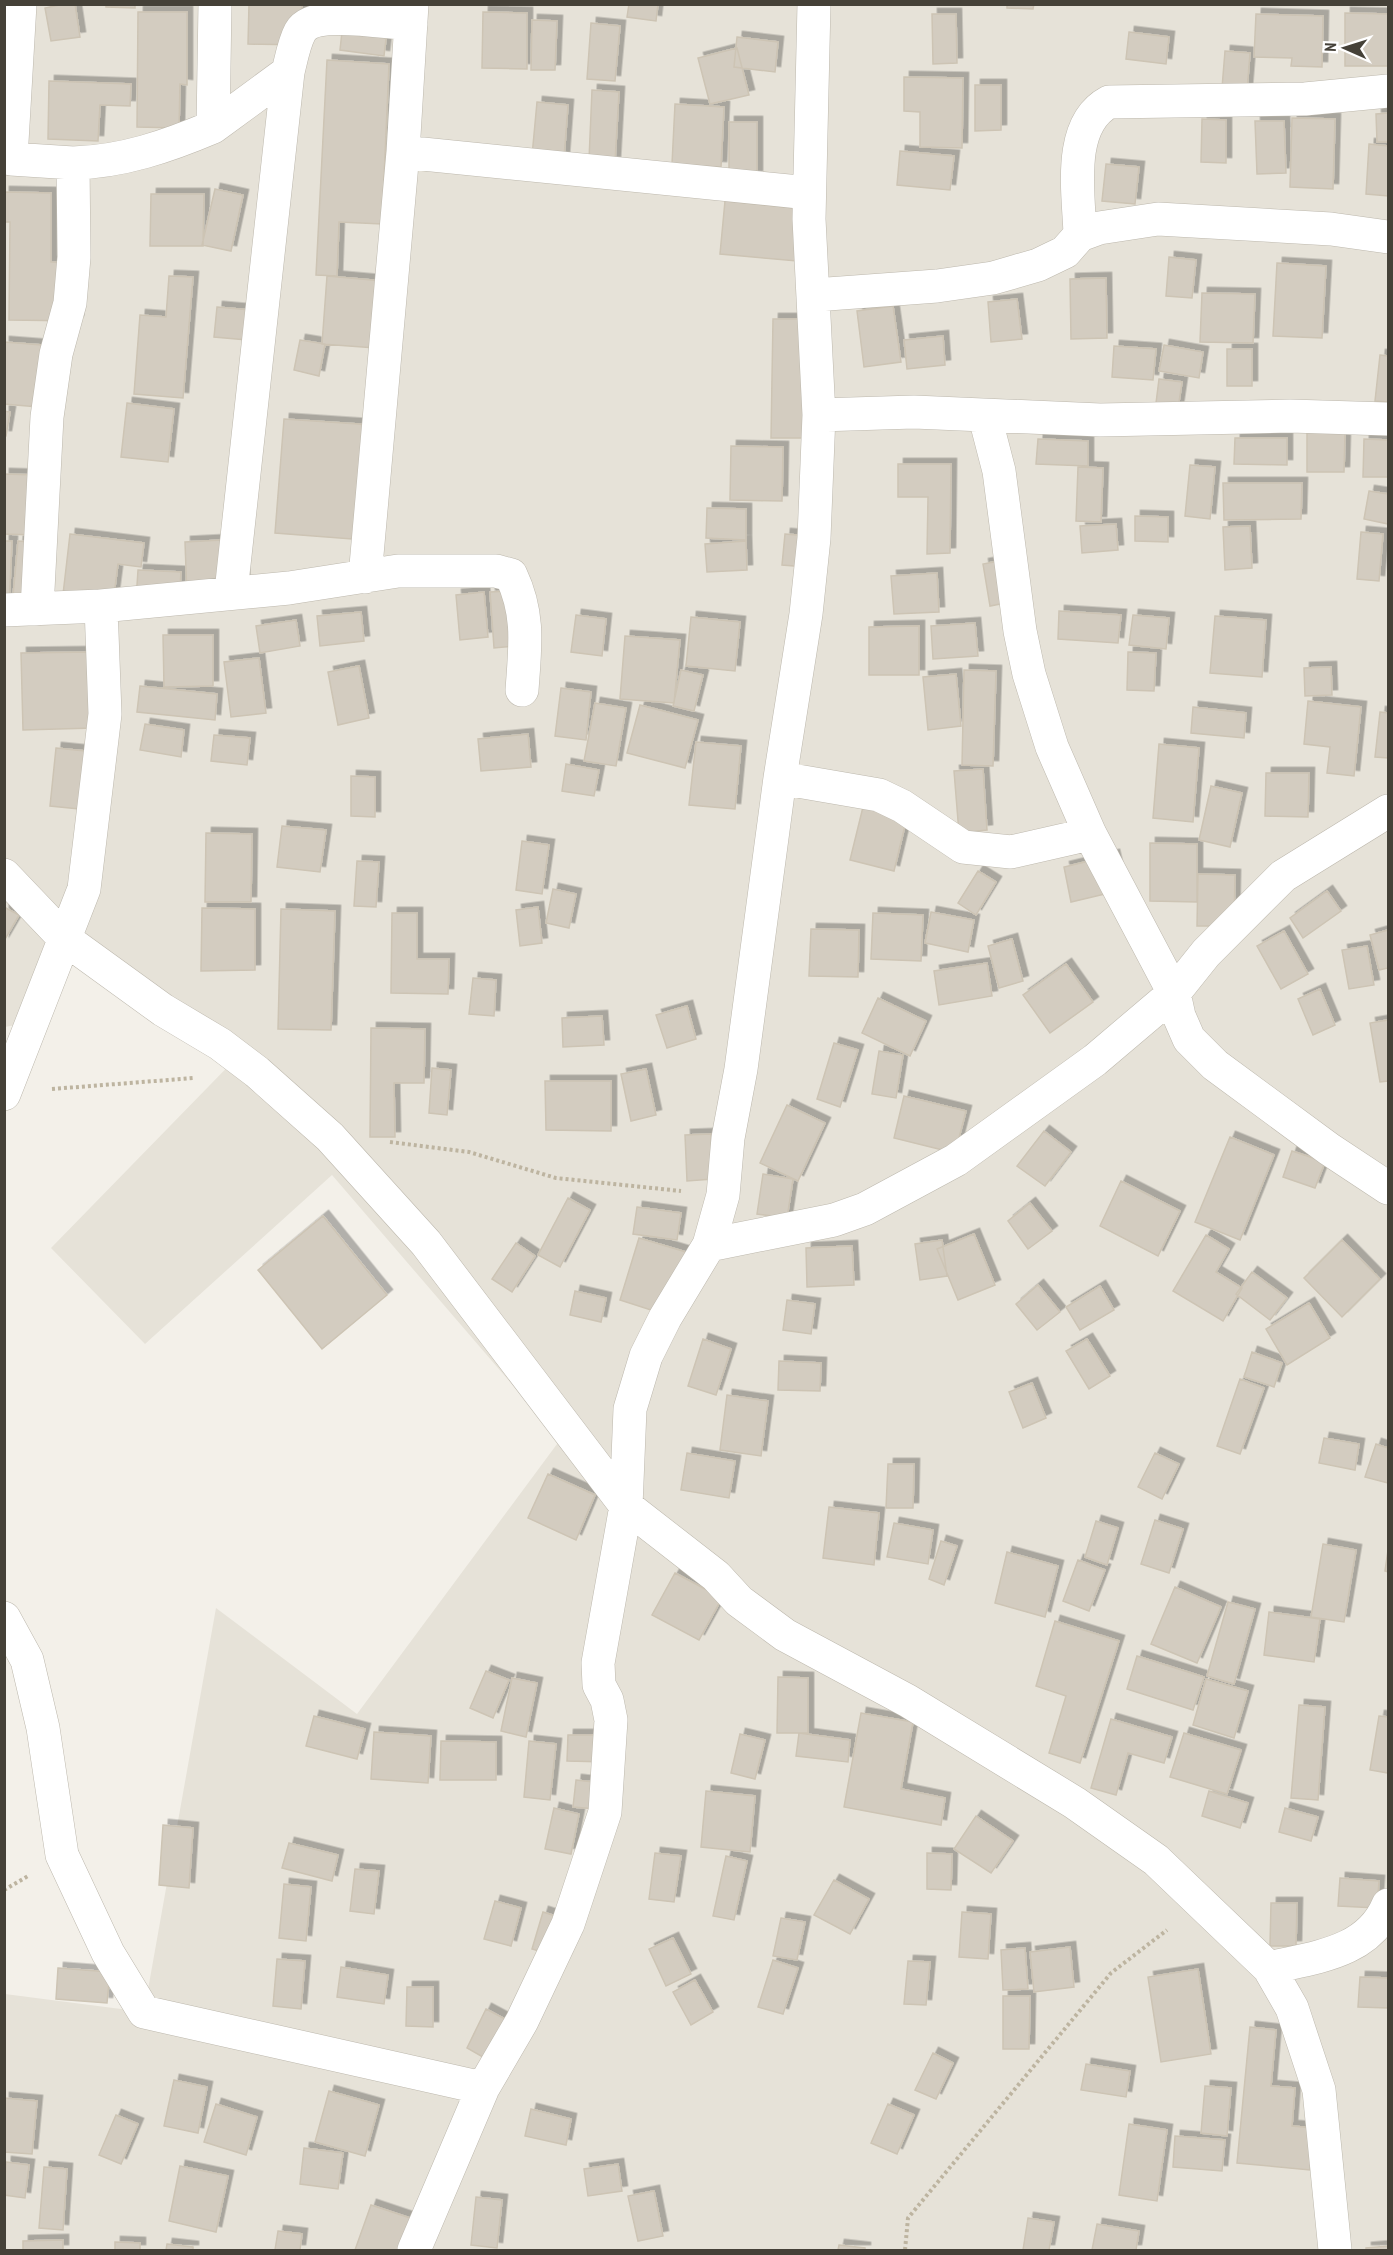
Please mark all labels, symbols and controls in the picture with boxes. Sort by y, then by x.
north arrow [1315,18,1375,78]
text: N [1320,42,1340,52]

